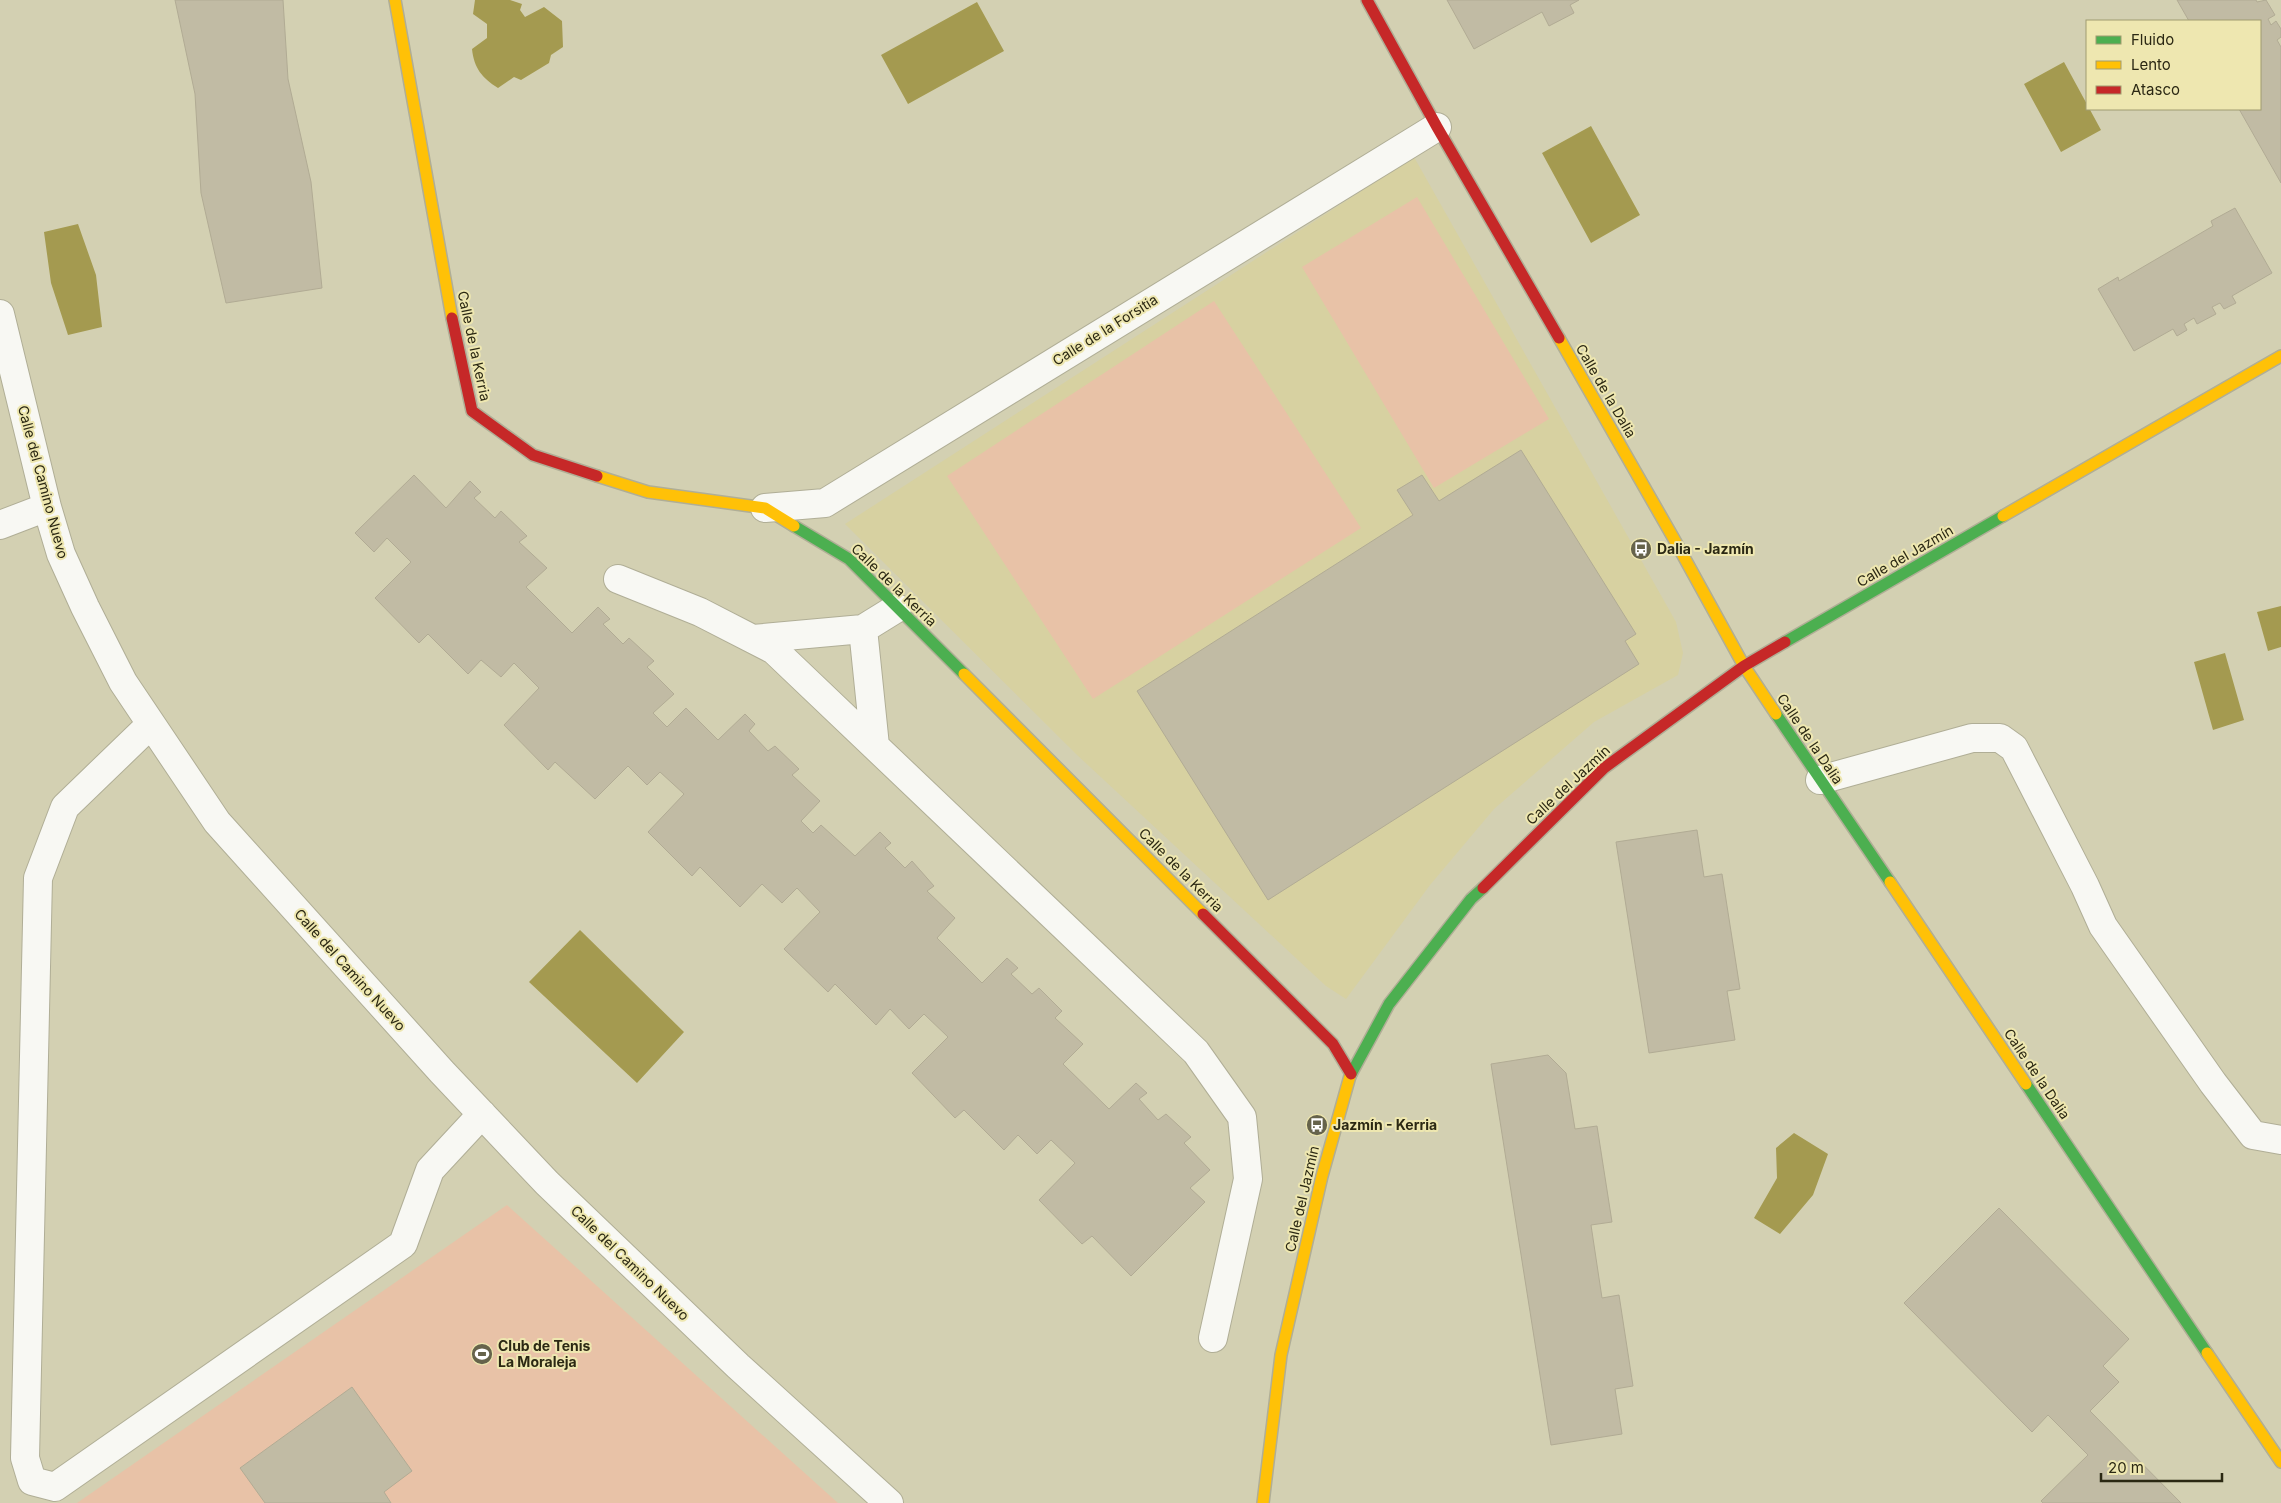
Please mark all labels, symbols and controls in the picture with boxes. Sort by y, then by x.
legend [2086,20,2261,110]
text: Fluido [2131,30,2174,49]
text: Lento [2131,55,2171,74]
text: Atasco [2131,80,2180,99]
street label: Calle de la Kerria [455,289,494,402]
street label: Calle de la Forsitia [1049,290,1160,369]
street label: Calle de la Dalia [1573,341,1640,441]
street label: Calle del Camino Nuevo [15,403,72,560]
street label: Calle del Jazmín [1853,521,1956,590]
bus stop icon: Dalia - Jazmín [1629,537,1653,561]
street label: Calle de la Kerria [848,540,941,630]
place label: Dalia - Jazmín [1657,540,1754,557]
street label: Calle de la Dalia [1774,690,1847,787]
street label: Calle del Jazmín [1522,741,1613,828]
street label: Calle de la Kerria [1136,824,1227,915]
street label: Calle del Camino Nuevo [291,905,410,1034]
street label: Calle de la Dalia [2001,1025,2074,1122]
bus stop icon: Jazmín - Kerria [1305,1113,1329,1137]
place label: Jazmín - Kerria [1333,1116,1437,1133]
street label: Calle del Jazmín [1281,1144,1322,1254]
street label: Calle del Camino Nuevo [568,1202,693,1324]
place label: Club de Tenis La Moraleja [498,1337,591,1370]
sports icon: Club de Tenis La Moraleja [470,1342,494,1366]
scale bar [2101,1450,2222,1482]
text: 20 m [2108,1458,2144,1477]

